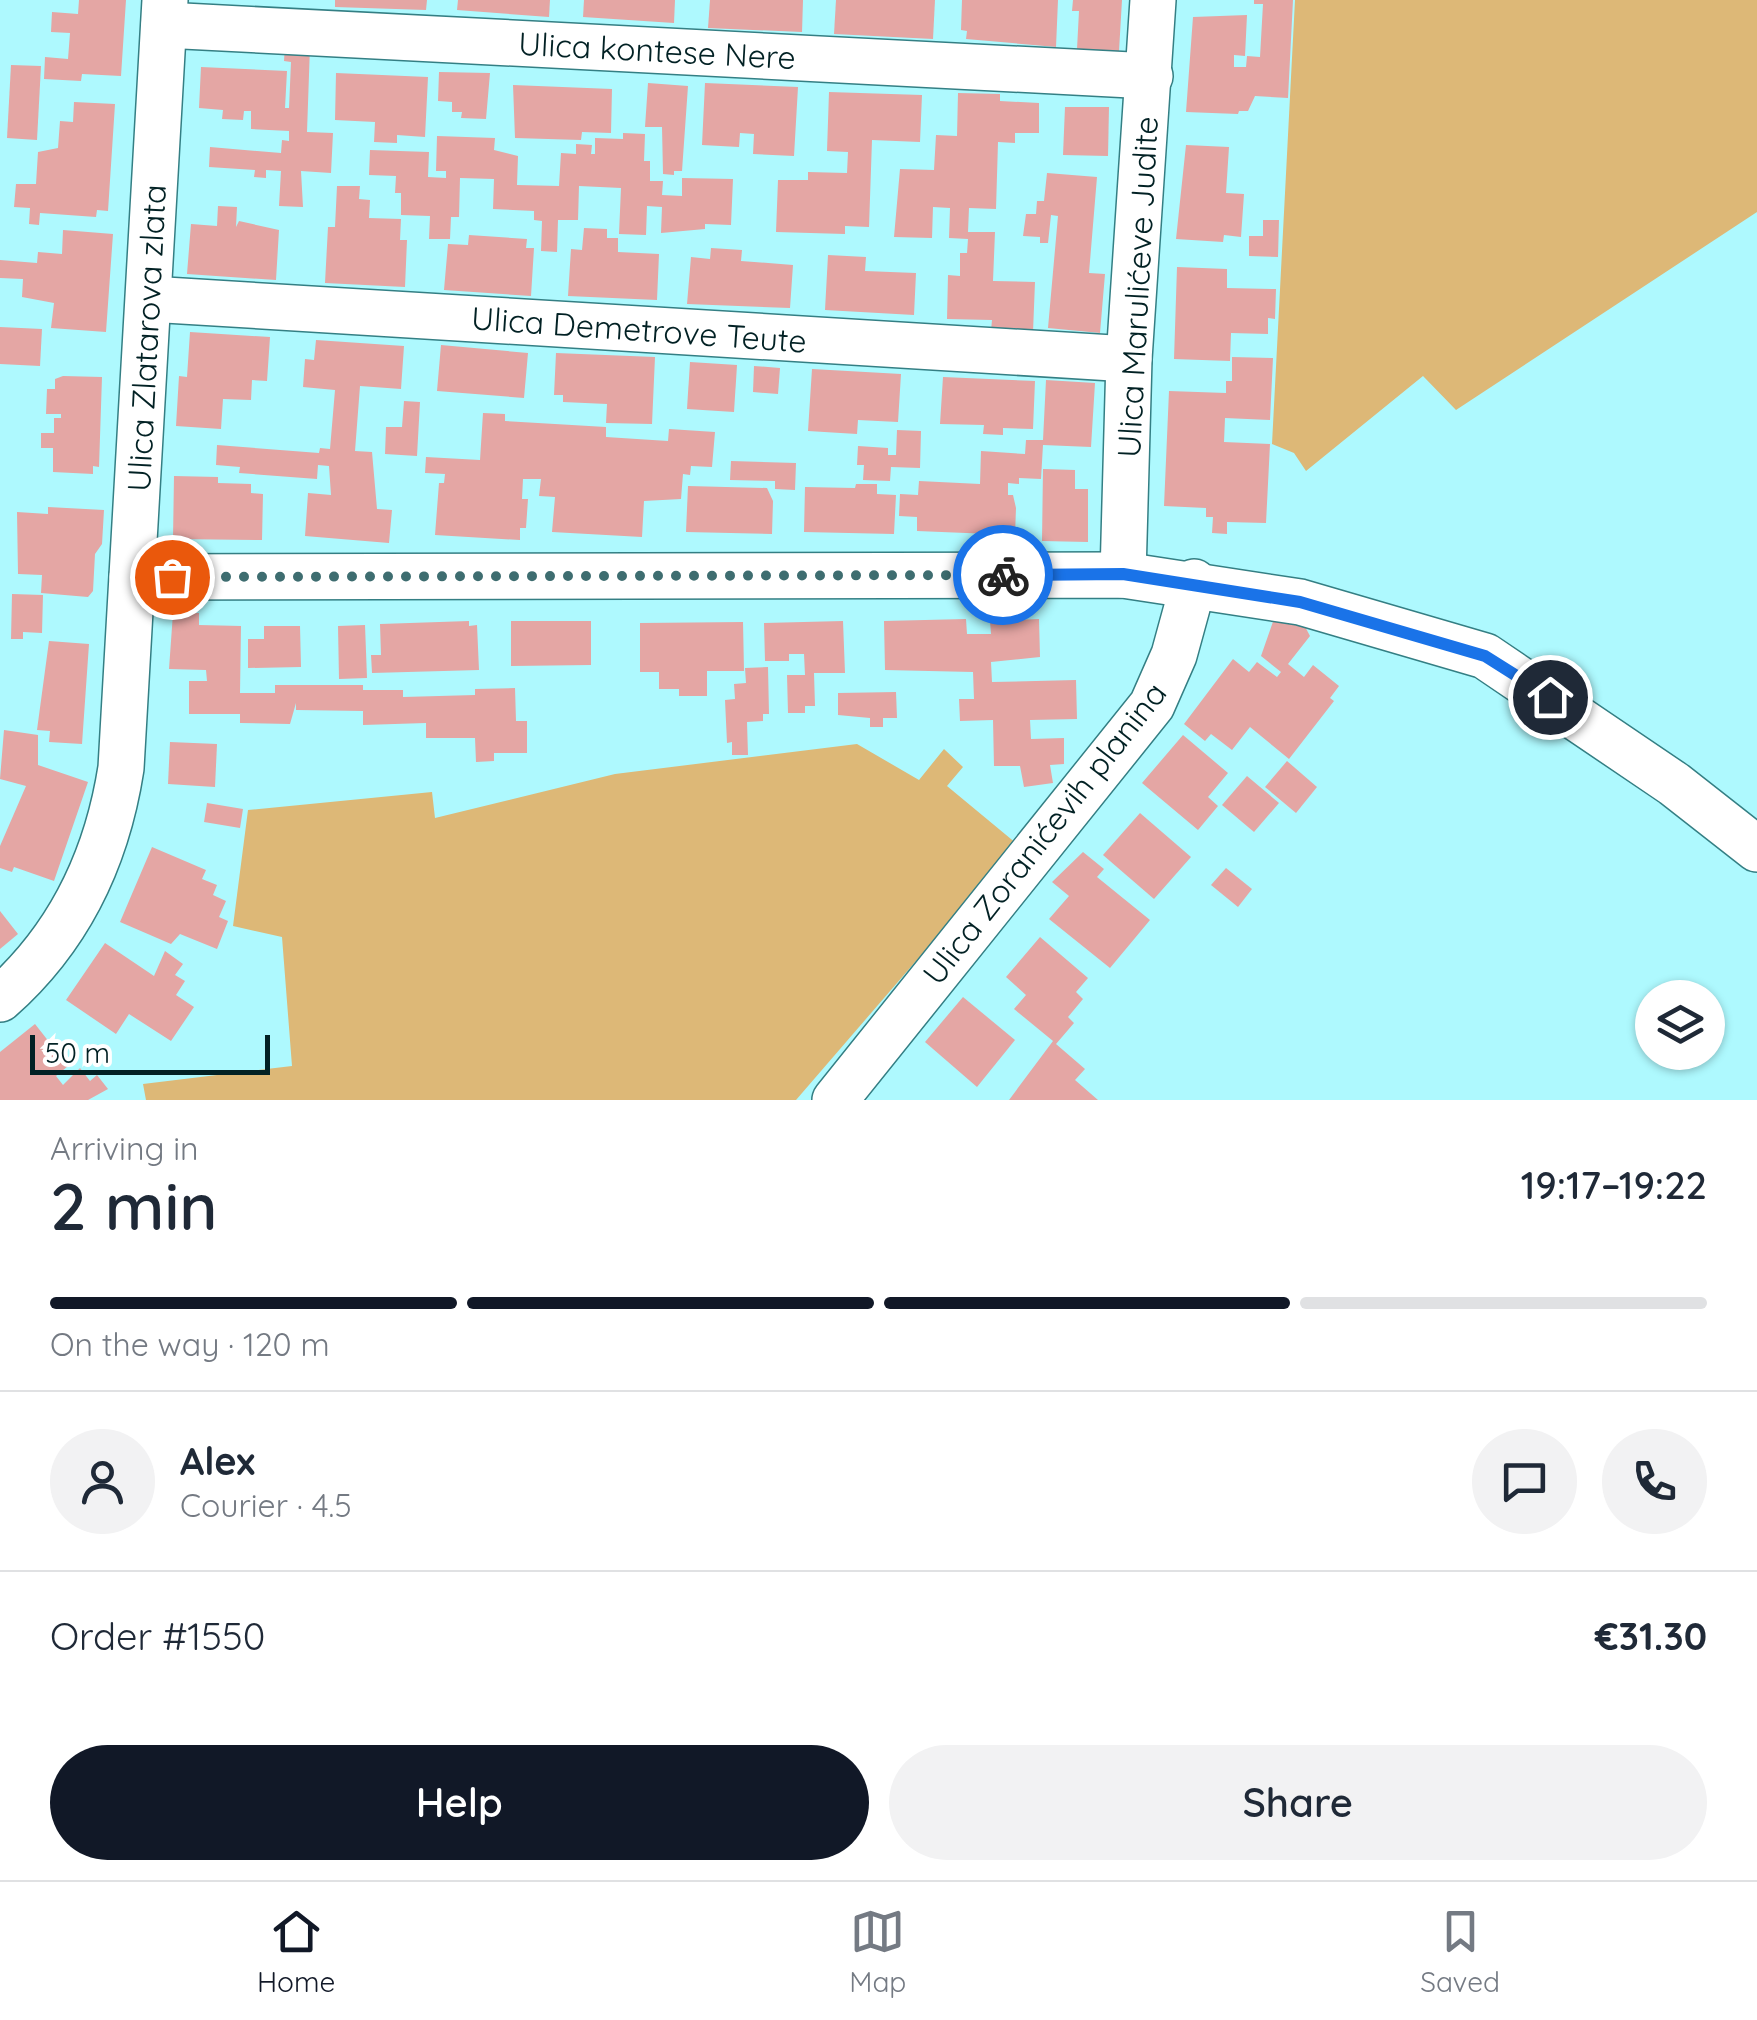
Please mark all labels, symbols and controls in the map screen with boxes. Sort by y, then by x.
street label: Ulica kontese Nere [517,23,797,77]
street label: Ulica Marulićeve Judite [1108,115,1166,459]
street label: Ulica Zlatarova zlata [118,183,174,493]
street label: Ulica Demetrove Teute [470,297,808,361]
courier [953,525,1053,625]
pin [130,535,215,620]
icon: bike [976,548,1031,603]
icon: bag [145,550,200,605]
pin [1508,655,1593,740]
icon: home [1523,670,1578,725]
street label: Ulica Zoranićevih planina [913,674,1175,992]
map controls [1635,980,1725,1070]
button: layers [1635,980,1725,1070]
scale bar [30,1030,270,1074]
text: 50 m [45,1035,110,1070]
text: Arriving in [50,1128,199,1168]
text: 19:17–19:22 [1521,1161,1707,1209]
text: 2 min [50,1165,218,1246]
text: On the way · 120 m [50,1324,330,1364]
button: person [50,1429,155,1534]
button: chat [1472,1429,1577,1534]
button: phone [1602,1429,1707,1534]
text: Alex [180,1437,255,1485]
text: Courier · 4.5 [180,1485,352,1525]
text: Order #1550 [50,1612,265,1660]
text: €31.30 [1595,1612,1707,1660]
button: Help [50,1745,869,1860]
button: Share [889,1745,1707,1860]
tab: Home [257,1904,335,1999]
tab: Map [849,1904,906,1999]
tab: Saved [1420,1904,1500,1999]

